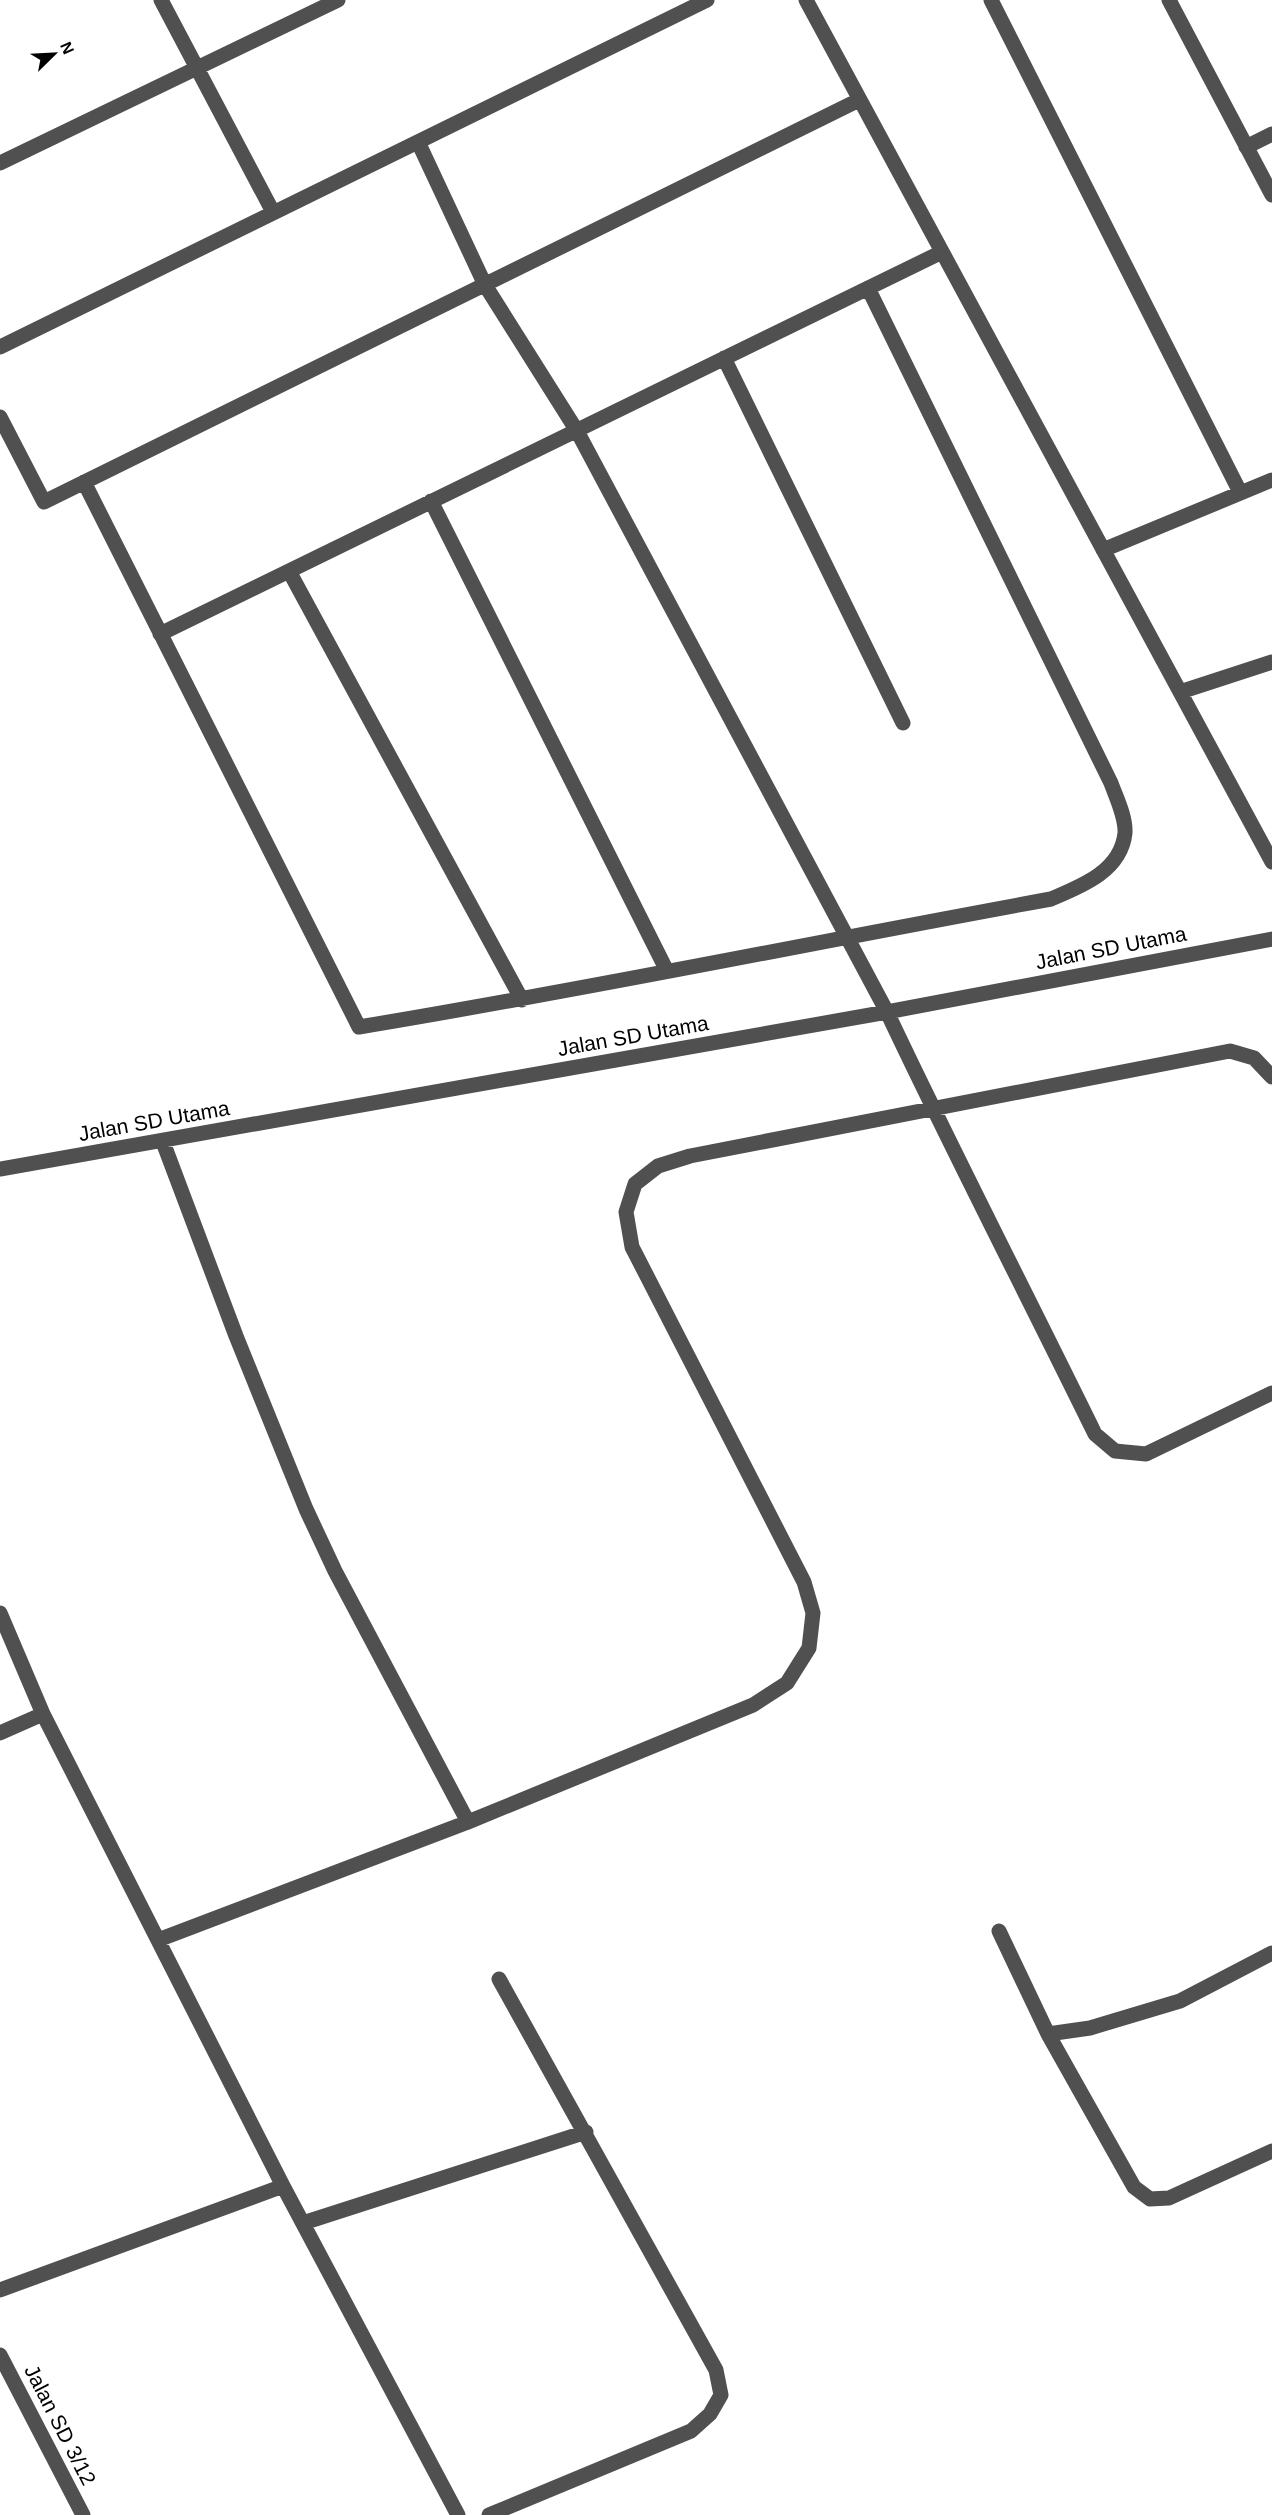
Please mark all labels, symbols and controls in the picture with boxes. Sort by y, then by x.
north arrow [24,24,84,84]
text: N [57,39,77,57]
street label: Jalan SD Utama [1034,922,1188,973]
street label: Jalan SD Utama [556,1011,711,1060]
street label: Jalan SD Utama [77,1096,232,1145]
street label: Jalan SD 3/12 [20,2361,101,2489]

